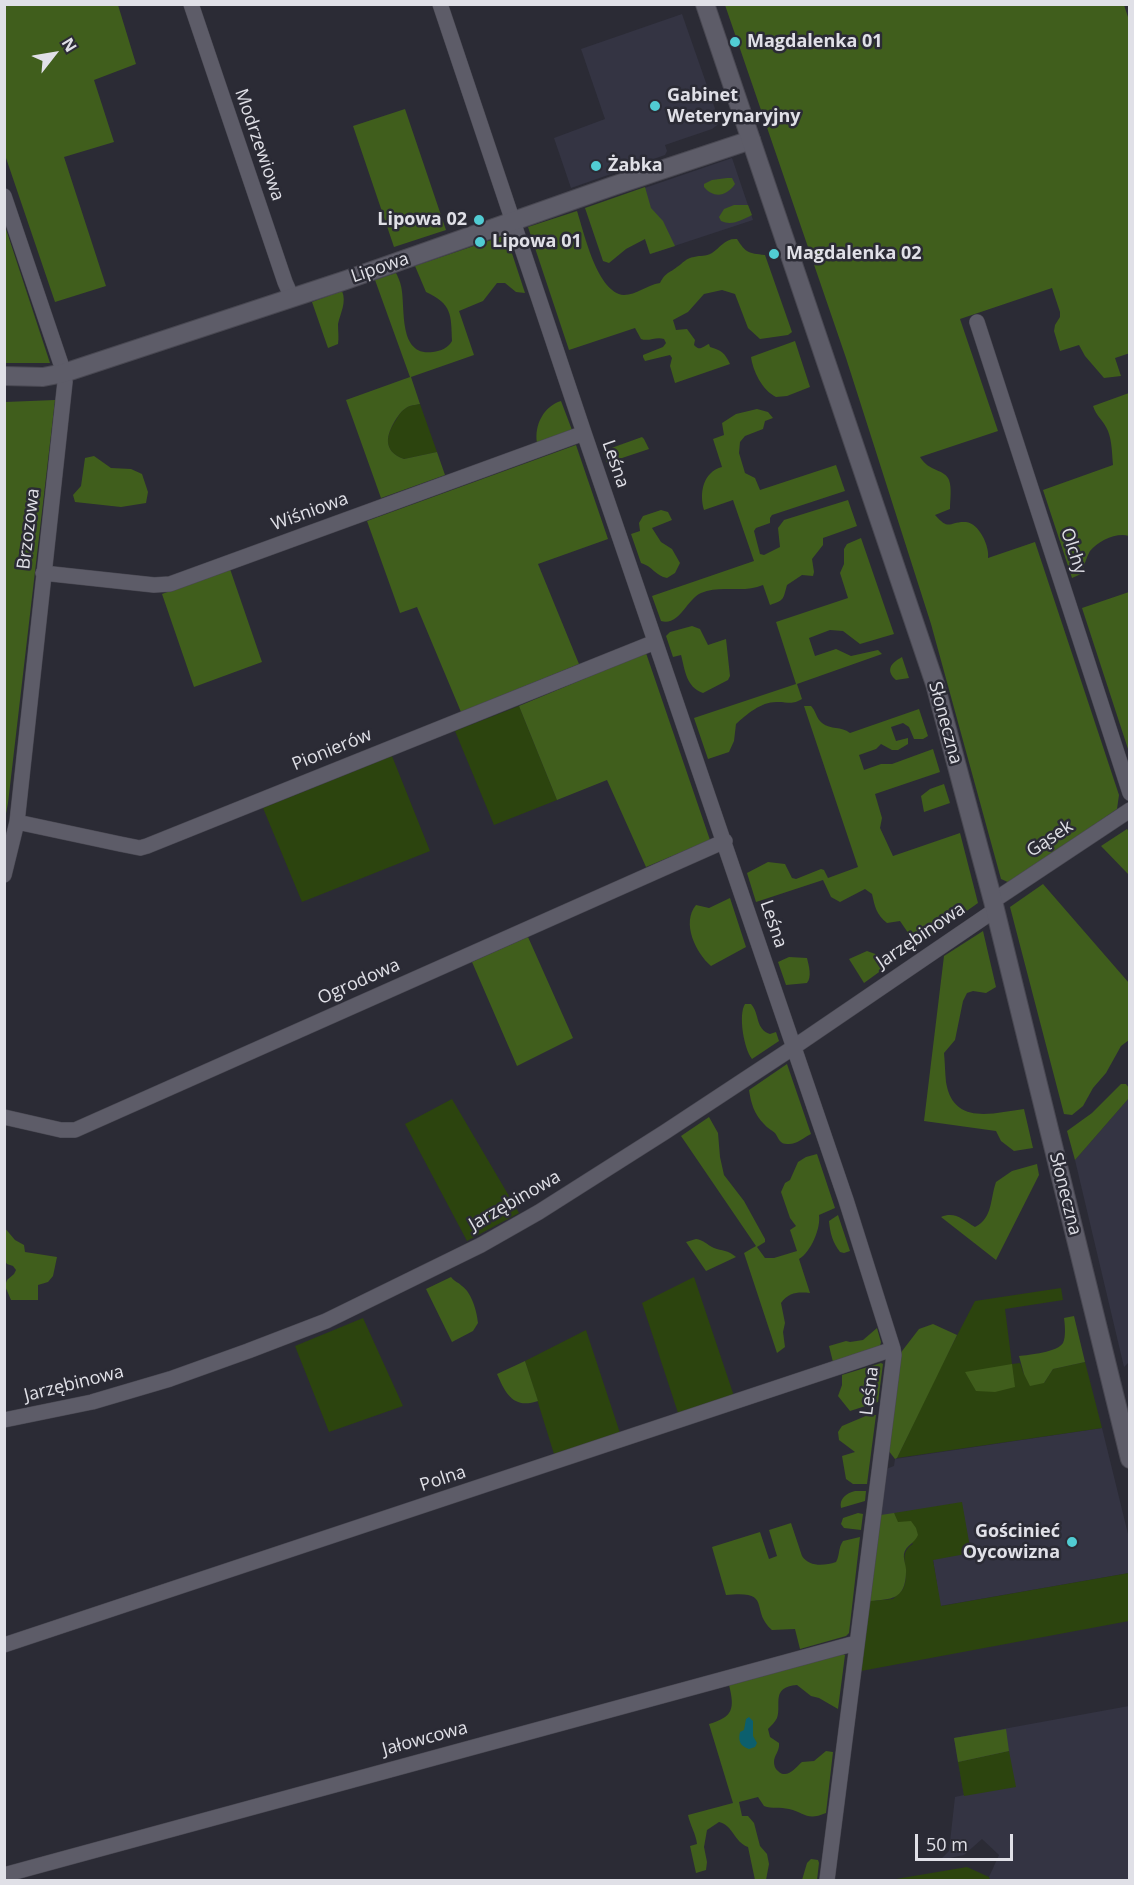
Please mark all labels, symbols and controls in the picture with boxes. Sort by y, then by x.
north arrow [24,24,84,84]
place label: Magdalenka 01 [747,31,883,53]
text: N [57,33,82,56]
marker: Magdalenka 01 [728,35,742,49]
place label: Gabinet Weterynaryjny [667,85,801,128]
street label: Modrzewiowa [230,86,288,204]
marker: Gabinet Weterynaryjny [648,99,662,113]
place label: Żabka [608,155,663,177]
marker: Żabka [589,159,603,173]
place label: Lipowa 02 [377,209,467,231]
marker: Lipowa 02 [472,213,486,227]
place label: Lipowa 01 [492,231,582,253]
marker: Lipowa 01 [473,235,487,249]
place label: Magdalenka 02 [786,243,922,265]
marker: Magdalenka 02 [767,247,781,261]
street label: Lipowa [348,248,412,288]
street label: Leśna [597,437,633,491]
street label: Brzozowa [13,487,45,571]
street label: Wiśniowa [269,488,351,536]
street label: Olchy [1055,525,1091,577]
street label: Słoneczna [924,679,966,767]
street label: Pionierów [289,724,375,776]
street label: Gąsek [1023,816,1077,862]
street label: Leśna [755,897,791,951]
street label: Jarzębinowa [873,898,969,974]
street label: Ogrodowa [315,954,403,1010]
street label: Słoneczna [1044,1150,1086,1238]
street label: Jarzębinowa [465,1166,565,1236]
street label: Jarzębinowa [22,1361,126,1407]
street label: Leśna [856,1365,884,1417]
street label: Polna [417,1461,469,1497]
place label: Gościnieć Oycowizna [963,1521,1060,1564]
marker: Gościnieć Oycowizna [1065,1535,1079,1549]
street label: Jałowcowa [380,1717,470,1761]
scale bar [918,1822,1016,1860]
text: 50 m [926,1832,968,1856]

